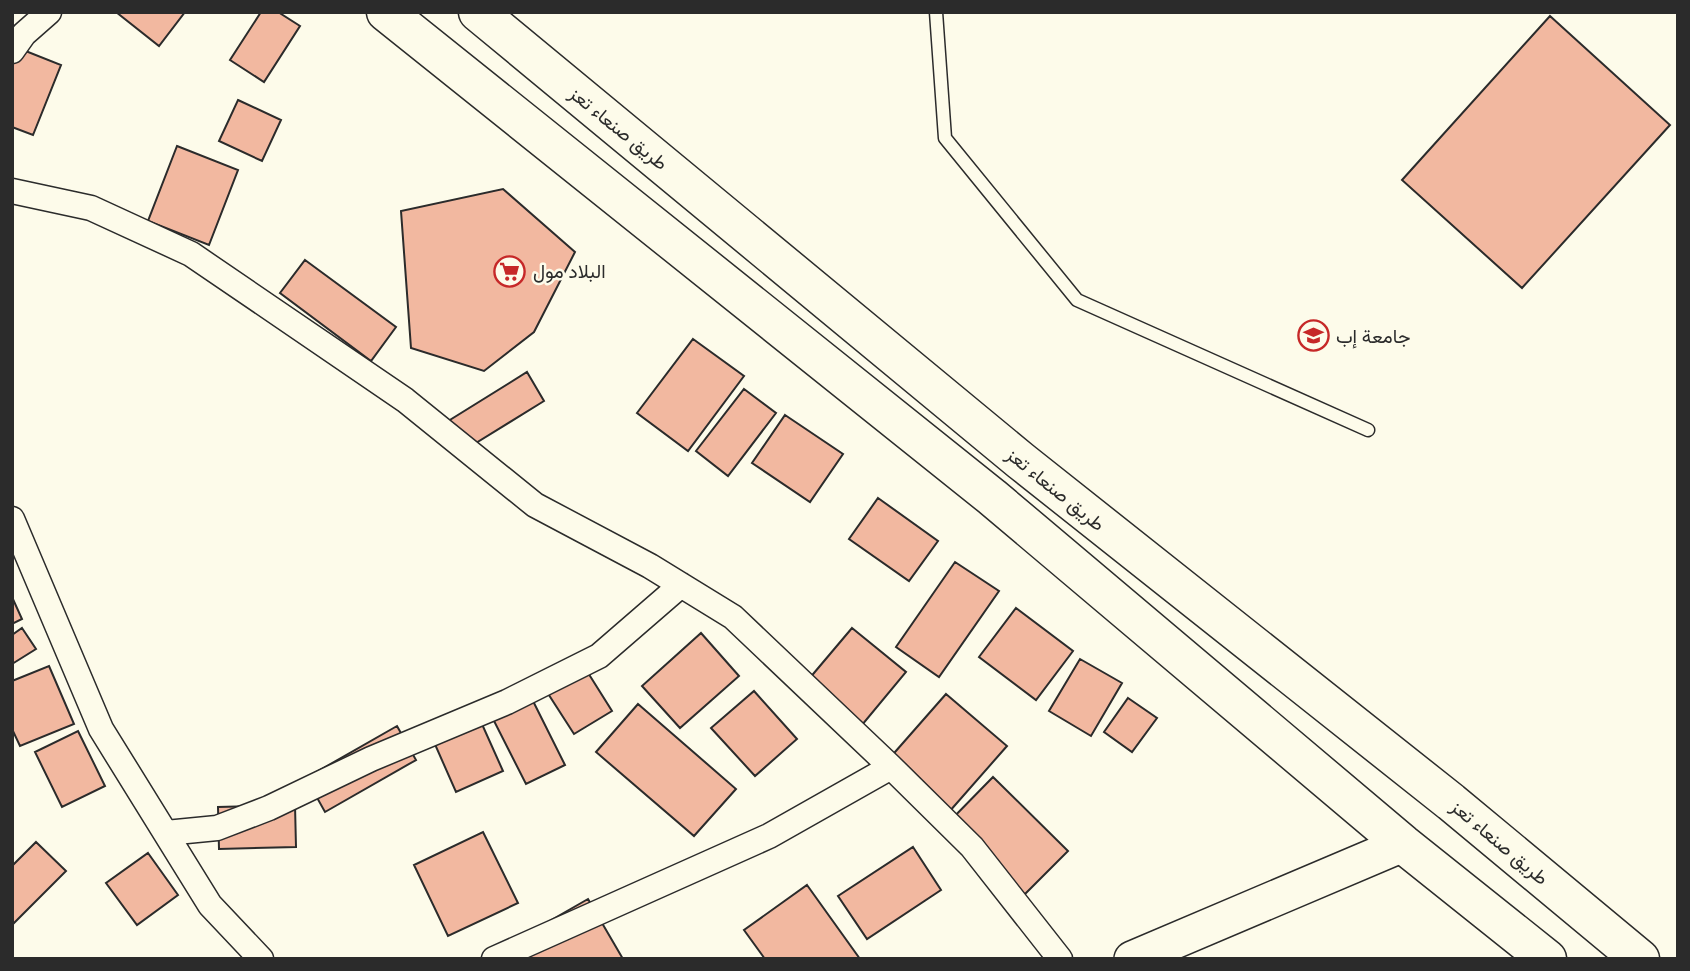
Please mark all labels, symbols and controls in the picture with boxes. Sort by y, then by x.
street label: طريق صنعاء تعز [564,81,672,175]
supermarket icon: البلاد مول [493,254,527,288]
place label: البلاد مول [533,260,606,283]
school or university icon: جامعة إب [1296,319,1330,353]
place label: جامعة إب [1336,325,1410,349]
street label: طريق صنعاء تعز [1001,442,1109,536]
street label: طريق صنعاء تعز [1446,794,1553,890]

